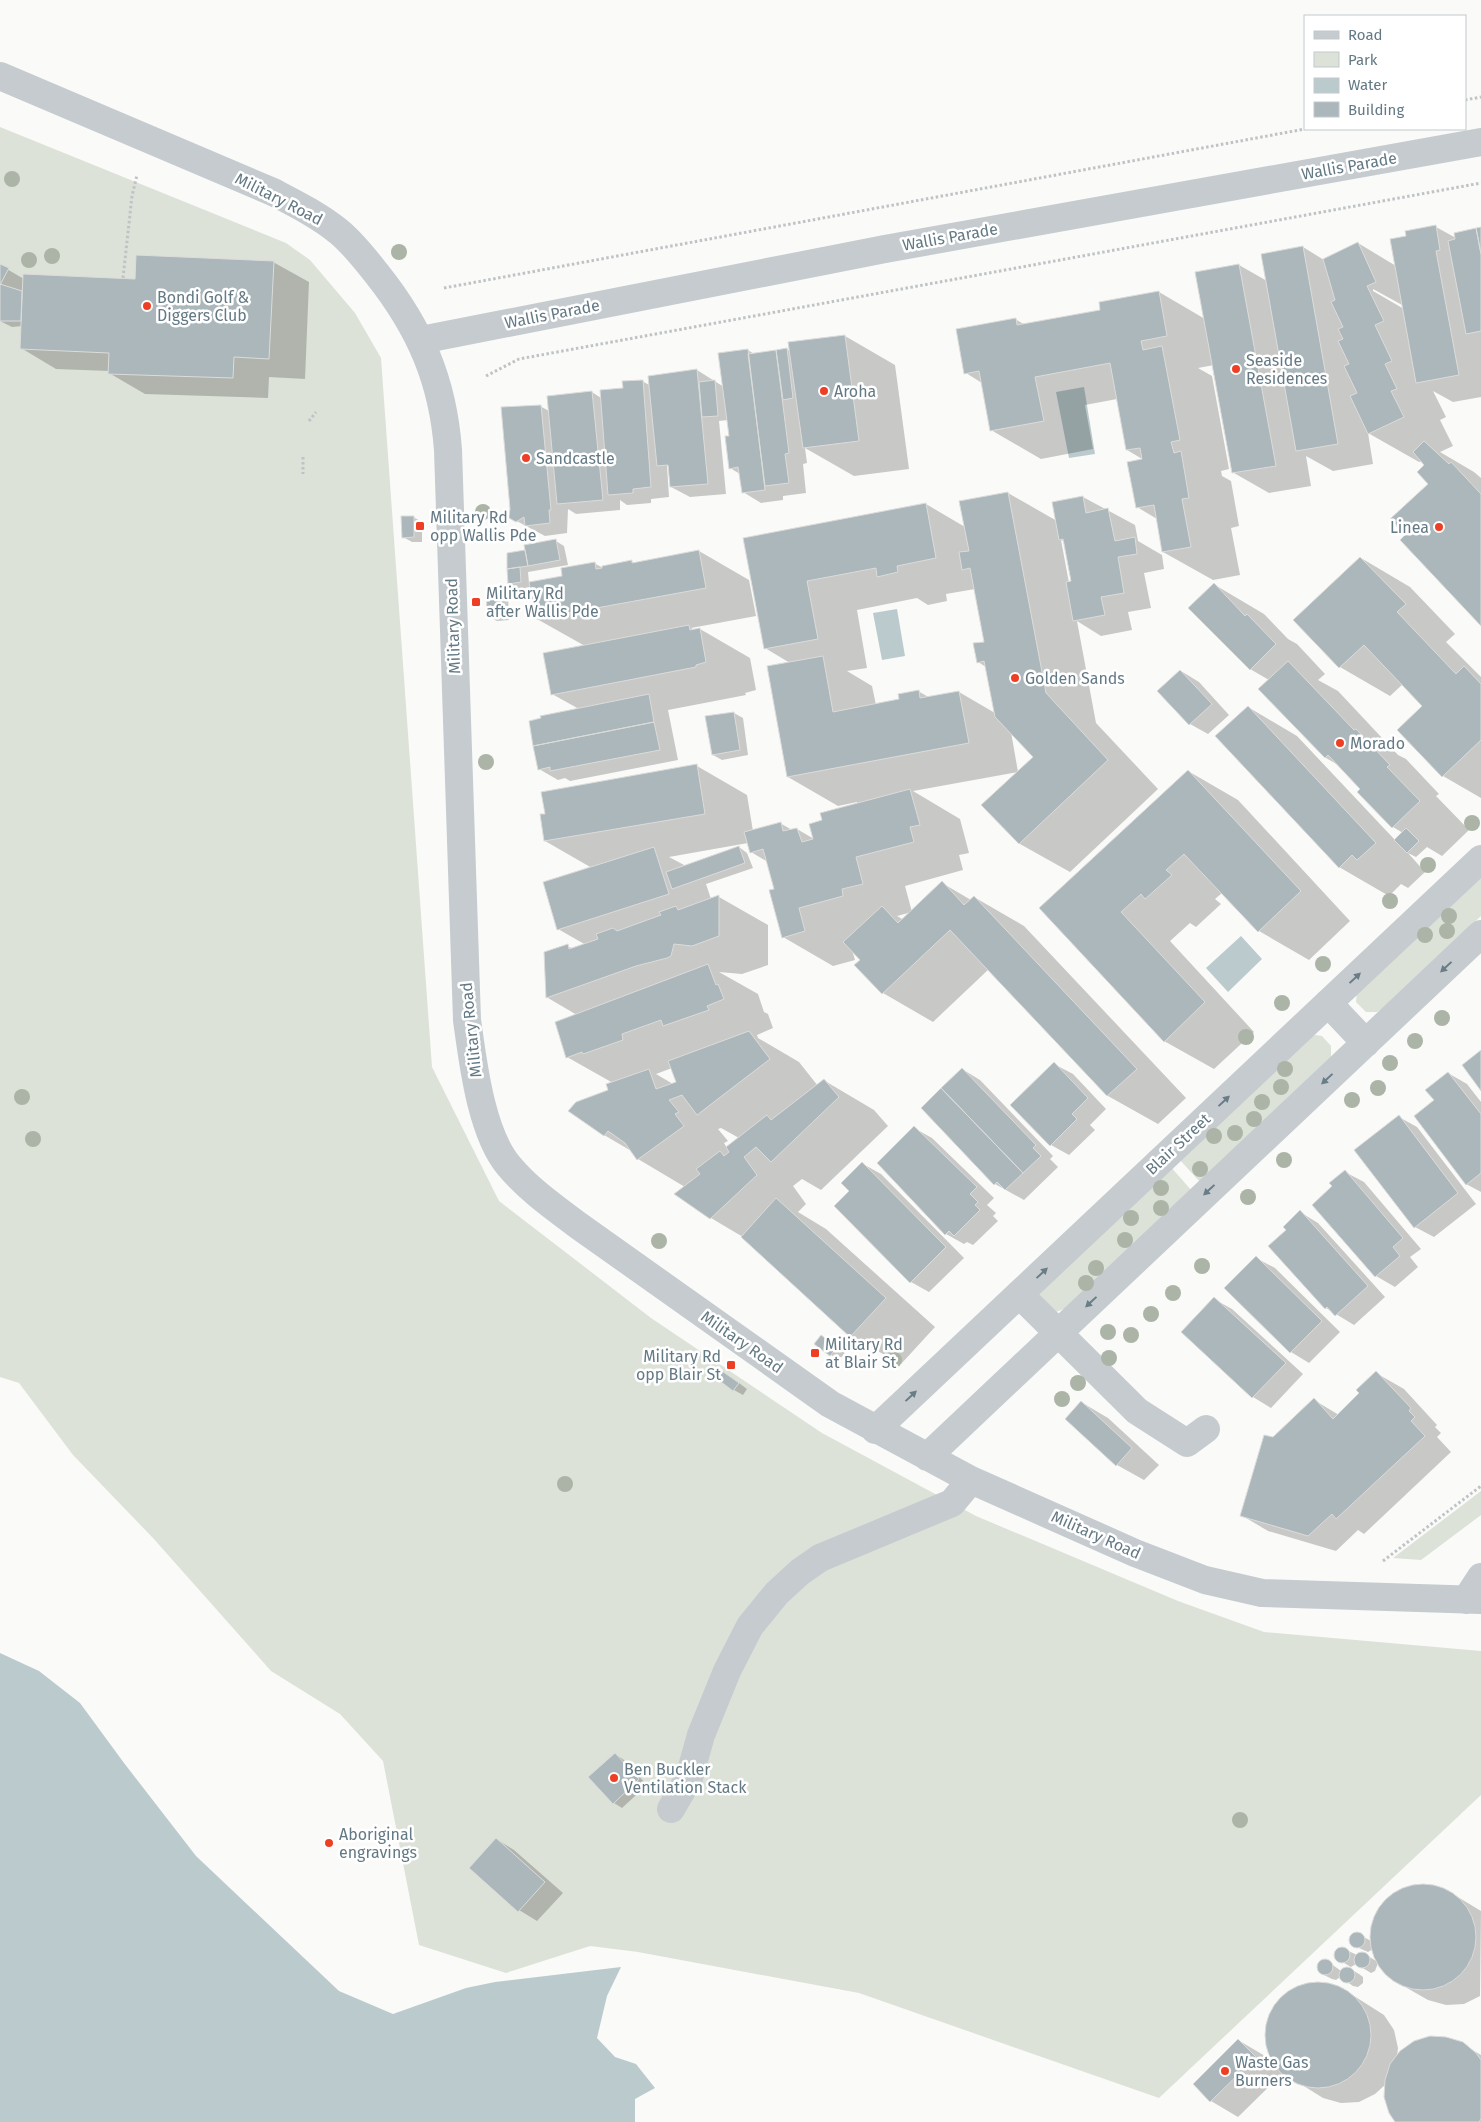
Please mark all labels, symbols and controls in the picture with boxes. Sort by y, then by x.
legend [1304,15,1466,130]
text: Road [1348,26,1383,44]
text: Park [1348,51,1378,69]
text: Water [1348,76,1387,94]
text: Building [1348,101,1404,119]
street label: Wallis Parade [1300,148,1398,184]
street label: Military Road [232,169,326,229]
street label: Wallis Parade [901,219,999,255]
place label: Bondi Golf & Diggers Club [157,288,249,325]
street label: Wallis Parade [503,295,601,333]
marker: Bondi Golf & Diggers Club [141,300,153,312]
place label: Seaside Residences [1246,351,1327,388]
marker: Seaside Residences [1230,363,1242,375]
place label: Aroha [834,382,876,401]
marker: Aroha [818,385,830,397]
place label: Sandcastle [536,449,615,468]
marker: Sandcastle [520,452,532,464]
place label: Military Rd opp Wallis Pde [430,508,537,545]
place label: Linea [1390,518,1429,537]
marker: Military Rd opp Wallis Pde [414,520,426,532]
marker: Linea [1433,521,1445,533]
street label: Military Road [442,578,464,674]
place label: Military Rd after Wallis Pde [486,584,599,621]
marker: Military Rd after Wallis Pde [470,596,482,608]
place label: Golden Sands [1025,669,1125,688]
marker: Golden Sands [1009,672,1021,684]
place label: Morado [1350,734,1405,753]
marker: Morado [1334,737,1346,749]
one-way arrow [1440,961,1452,973]
one-way arrow [1348,972,1360,984]
street label: Military Road [457,981,485,1079]
one-way arrow [1322,1073,1334,1085]
one-way arrow [1217,1095,1229,1107]
street label: Blair Street [1142,1109,1214,1179]
one-way arrow [1203,1184,1215,1196]
one-way arrow [1035,1267,1047,1279]
one-way arrow [1085,1296,1097,1308]
street label: Military Road [697,1307,787,1377]
place label: Military Rd at Blair St [825,1335,903,1372]
place label: Military Rd opp Blair St [636,1347,721,1384]
marker: Military Rd at Blair St [809,1347,821,1359]
marker: Military Rd opp Blair St [725,1359,737,1371]
one-way arrow [905,1390,917,1402]
street label: Military Road [1048,1507,1144,1563]
place label: Ben Buckler Ventilation Stack [624,1760,747,1797]
marker: Ben Buckler Ventilation Stack [608,1772,620,1784]
place label: Aboriginal engravings [339,1825,417,1862]
marker: Aboriginal engravings [323,1837,335,1849]
place label: Waste Gas Burners [1235,2053,1308,2090]
marker: Waste Gas Burners [1219,2065,1231,2077]

